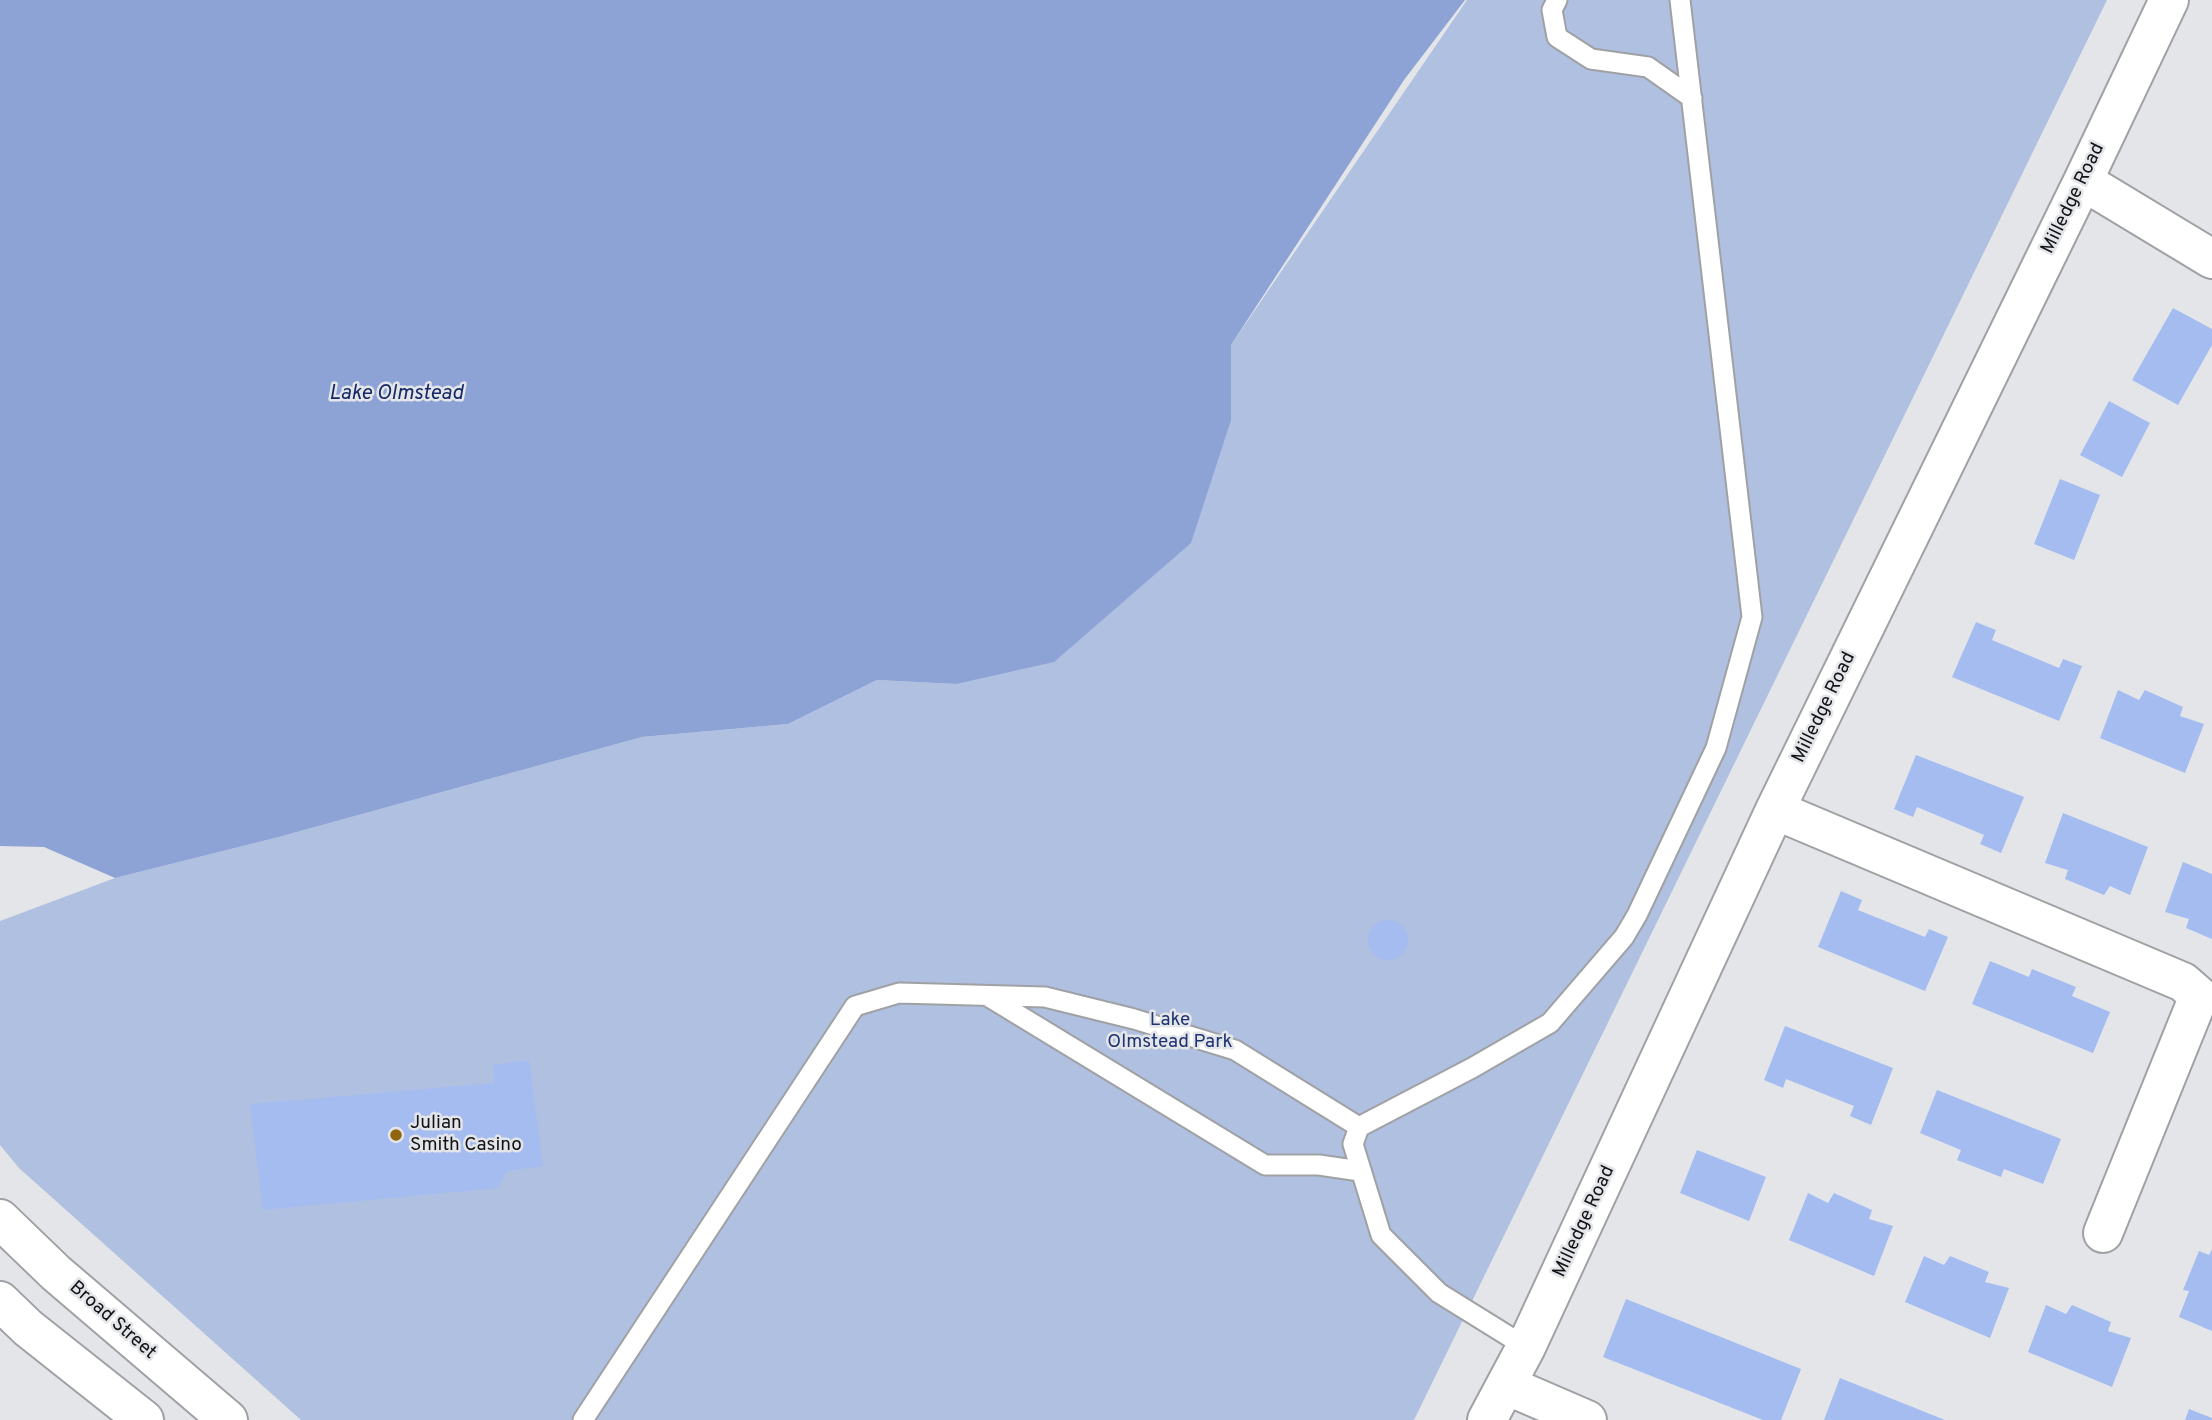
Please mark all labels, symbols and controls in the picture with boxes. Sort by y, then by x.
street label: Milledge Road [2037,140,2111,258]
water label: Lake Olmstead [329,382,463,408]
street label: Milledge Road [1788,649,1862,767]
park label: Lake Olmstead Park [1107,1010,1233,1054]
place label: Julian Smith Casino [410,1113,522,1157]
marker: Julian Smith Casino [388,1127,404,1143]
street label: Milledge Road [1549,1163,1621,1281]
street label: Broad Street [64,1277,160,1365]

